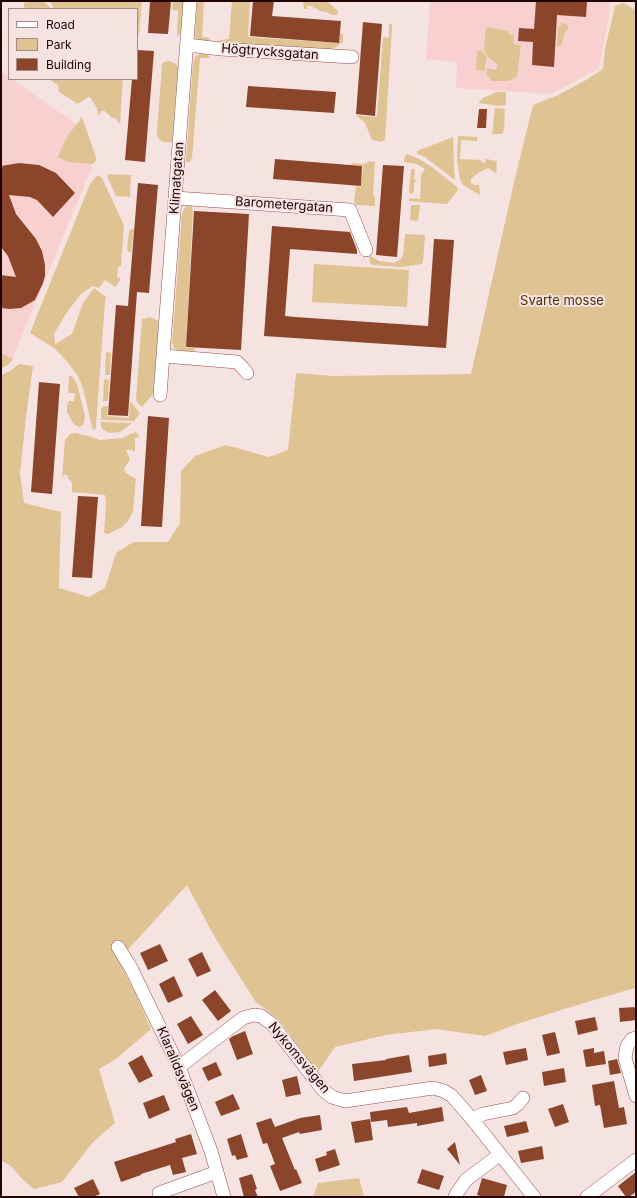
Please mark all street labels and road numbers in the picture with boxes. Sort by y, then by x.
street label: Högtrycksgatan [221,41,319,63]
street label: Klimatgatan [167,141,187,215]
street label: Barometergatan [234,194,334,216]
street label: Nykomsvägen [265,1019,333,1097]
street label: Klaralidsvägen [153,1024,203,1114]

